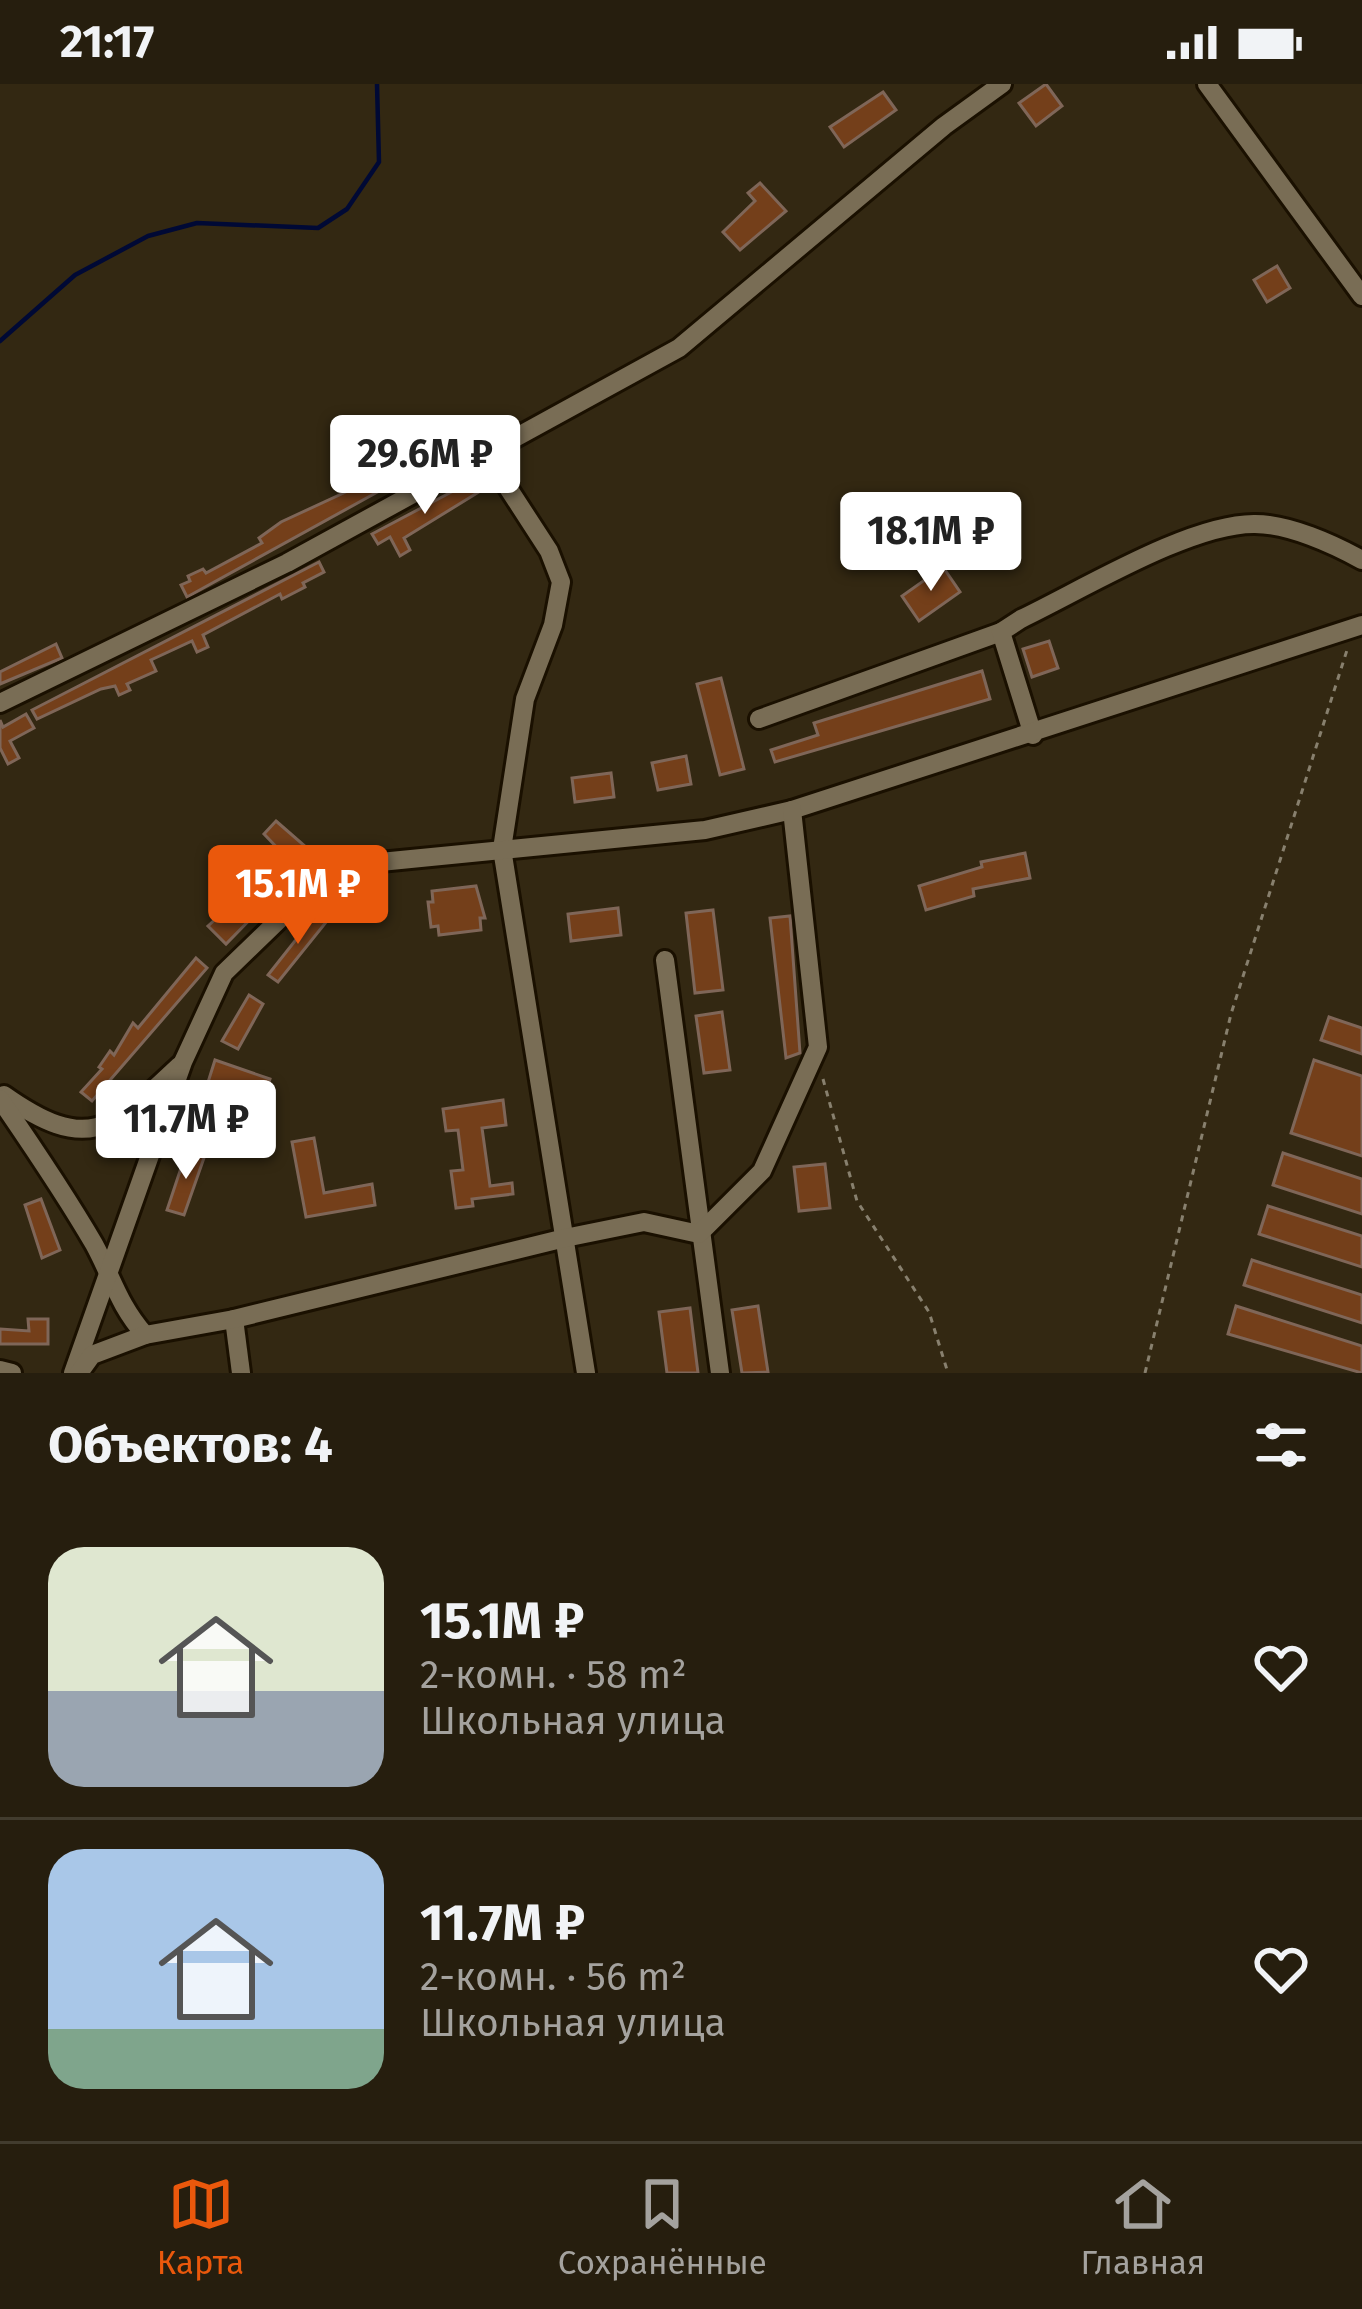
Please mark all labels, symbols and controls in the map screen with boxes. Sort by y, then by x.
text: 21:17 [60,15,154,69]
pin: 29.6M ₽ [314,415,536,517]
text: 29.6M ₽ [357,431,493,477]
pin: 18.1M ₽ [820,492,1042,594]
text: 18.1M ₽ [867,508,995,554]
pin: 15.1M ₽ [187,845,409,947]
text: 15.1M ₽ [235,861,361,907]
pin: 11.7M ₽ [75,1080,297,1182]
text: 11.7M ₽ [123,1096,249,1142]
icon: filters [1248,1412,1314,1478]
text: Объектов: 4 [48,1414,333,1476]
text: 15.1M ₽ [420,1590,584,1652]
icon: home [144,1595,288,1739]
icon: heart [1248,1634,1314,1700]
text: 2-комн. · 58 m² [420,1652,687,1698]
text: Школьная улица [420,1698,726,1744]
text: 11.7M ₽ [420,1892,585,1954]
icon: home [144,1897,288,2041]
icon: heart [1248,1936,1314,2002]
text: 2-комн. · 56 m² [420,1954,686,2000]
text: Школьная улица [420,2000,726,2046]
tab: Карта [157,2171,244,2283]
tab: Сохранённые [558,2171,767,2283]
tab: Главная [1080,2171,1205,2283]

